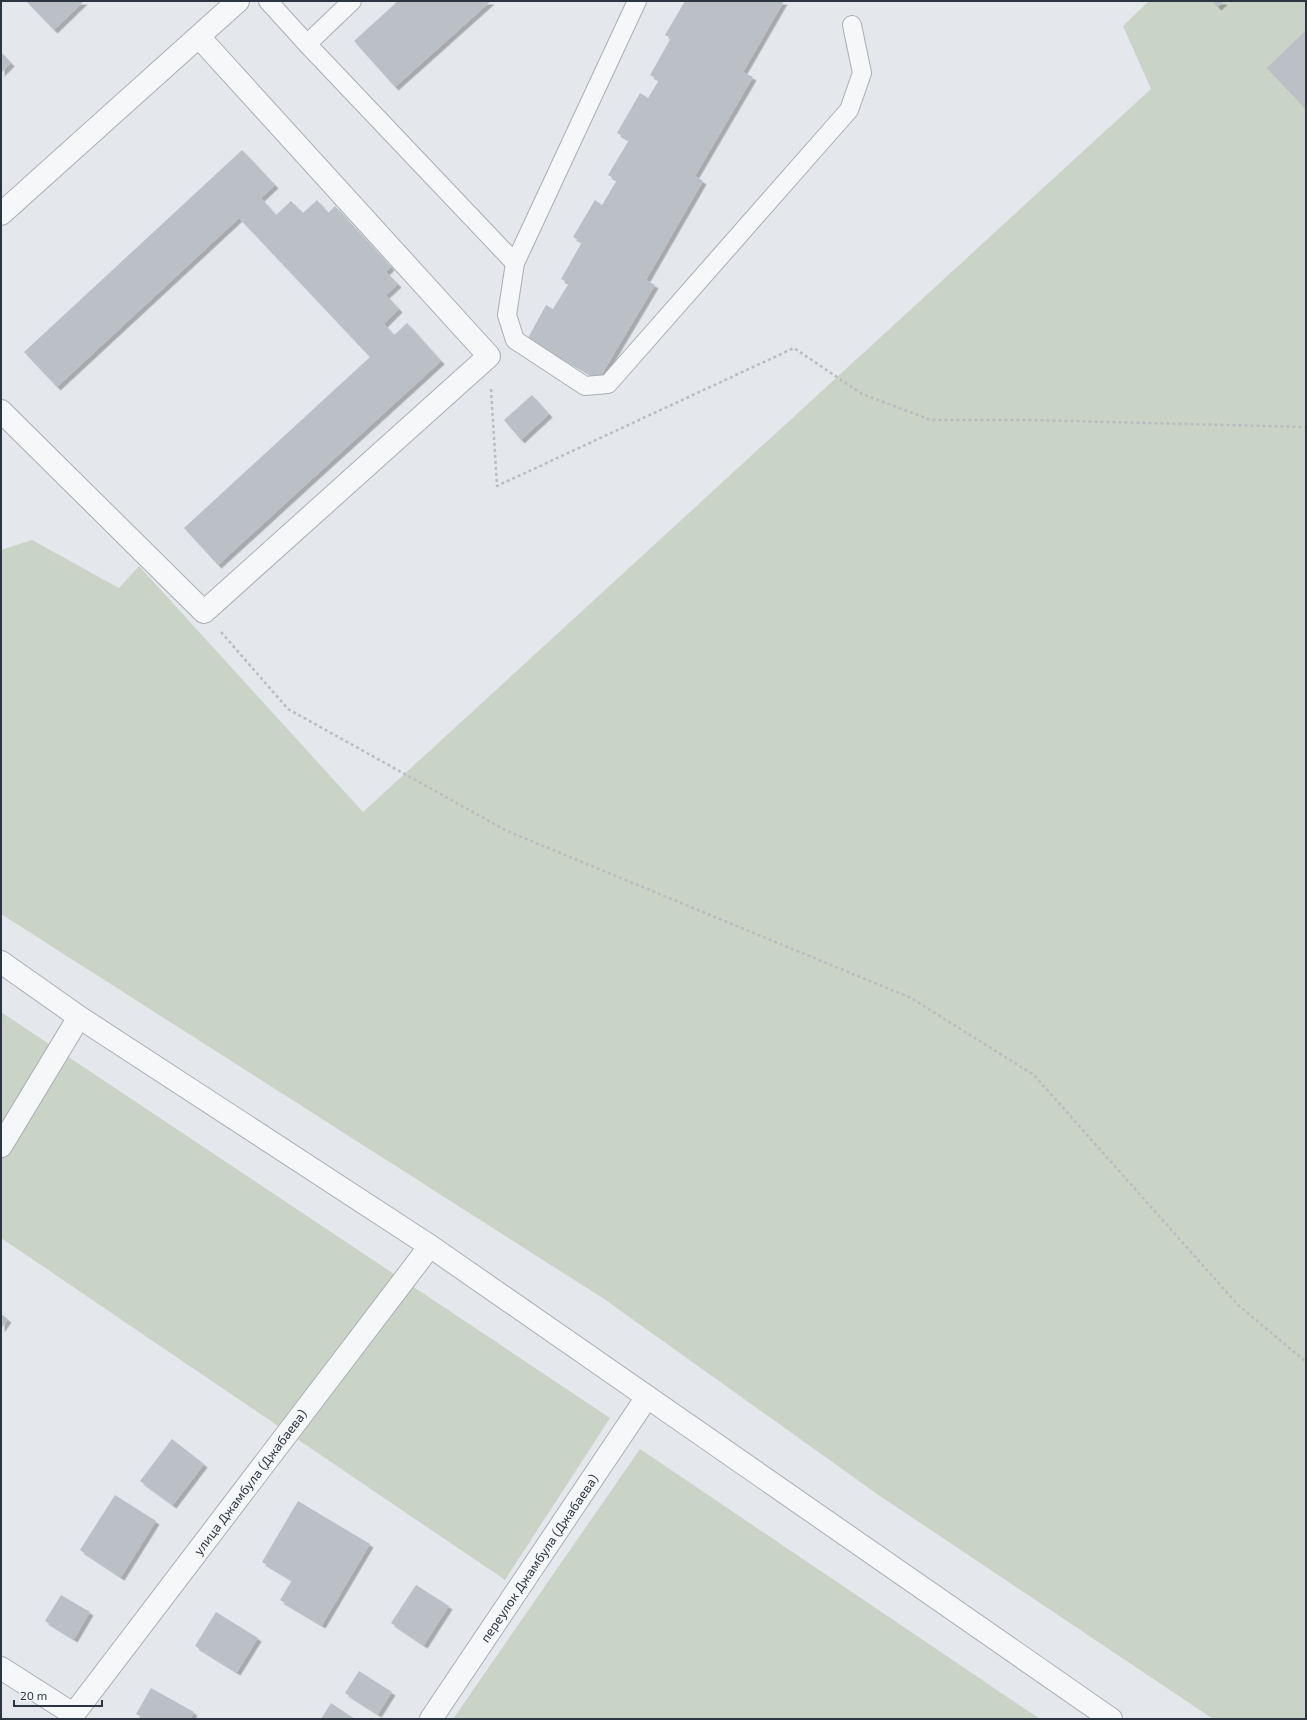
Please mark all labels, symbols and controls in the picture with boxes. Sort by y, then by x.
street label: улица Джамбула (Джабаева) [190,1406,310,1558]
street label: переулок Джамбула (Джабаева) [477,1471,601,1645]
scale bar [14,1682,102,1708]
text: 20 m [20,1688,47,1702]

